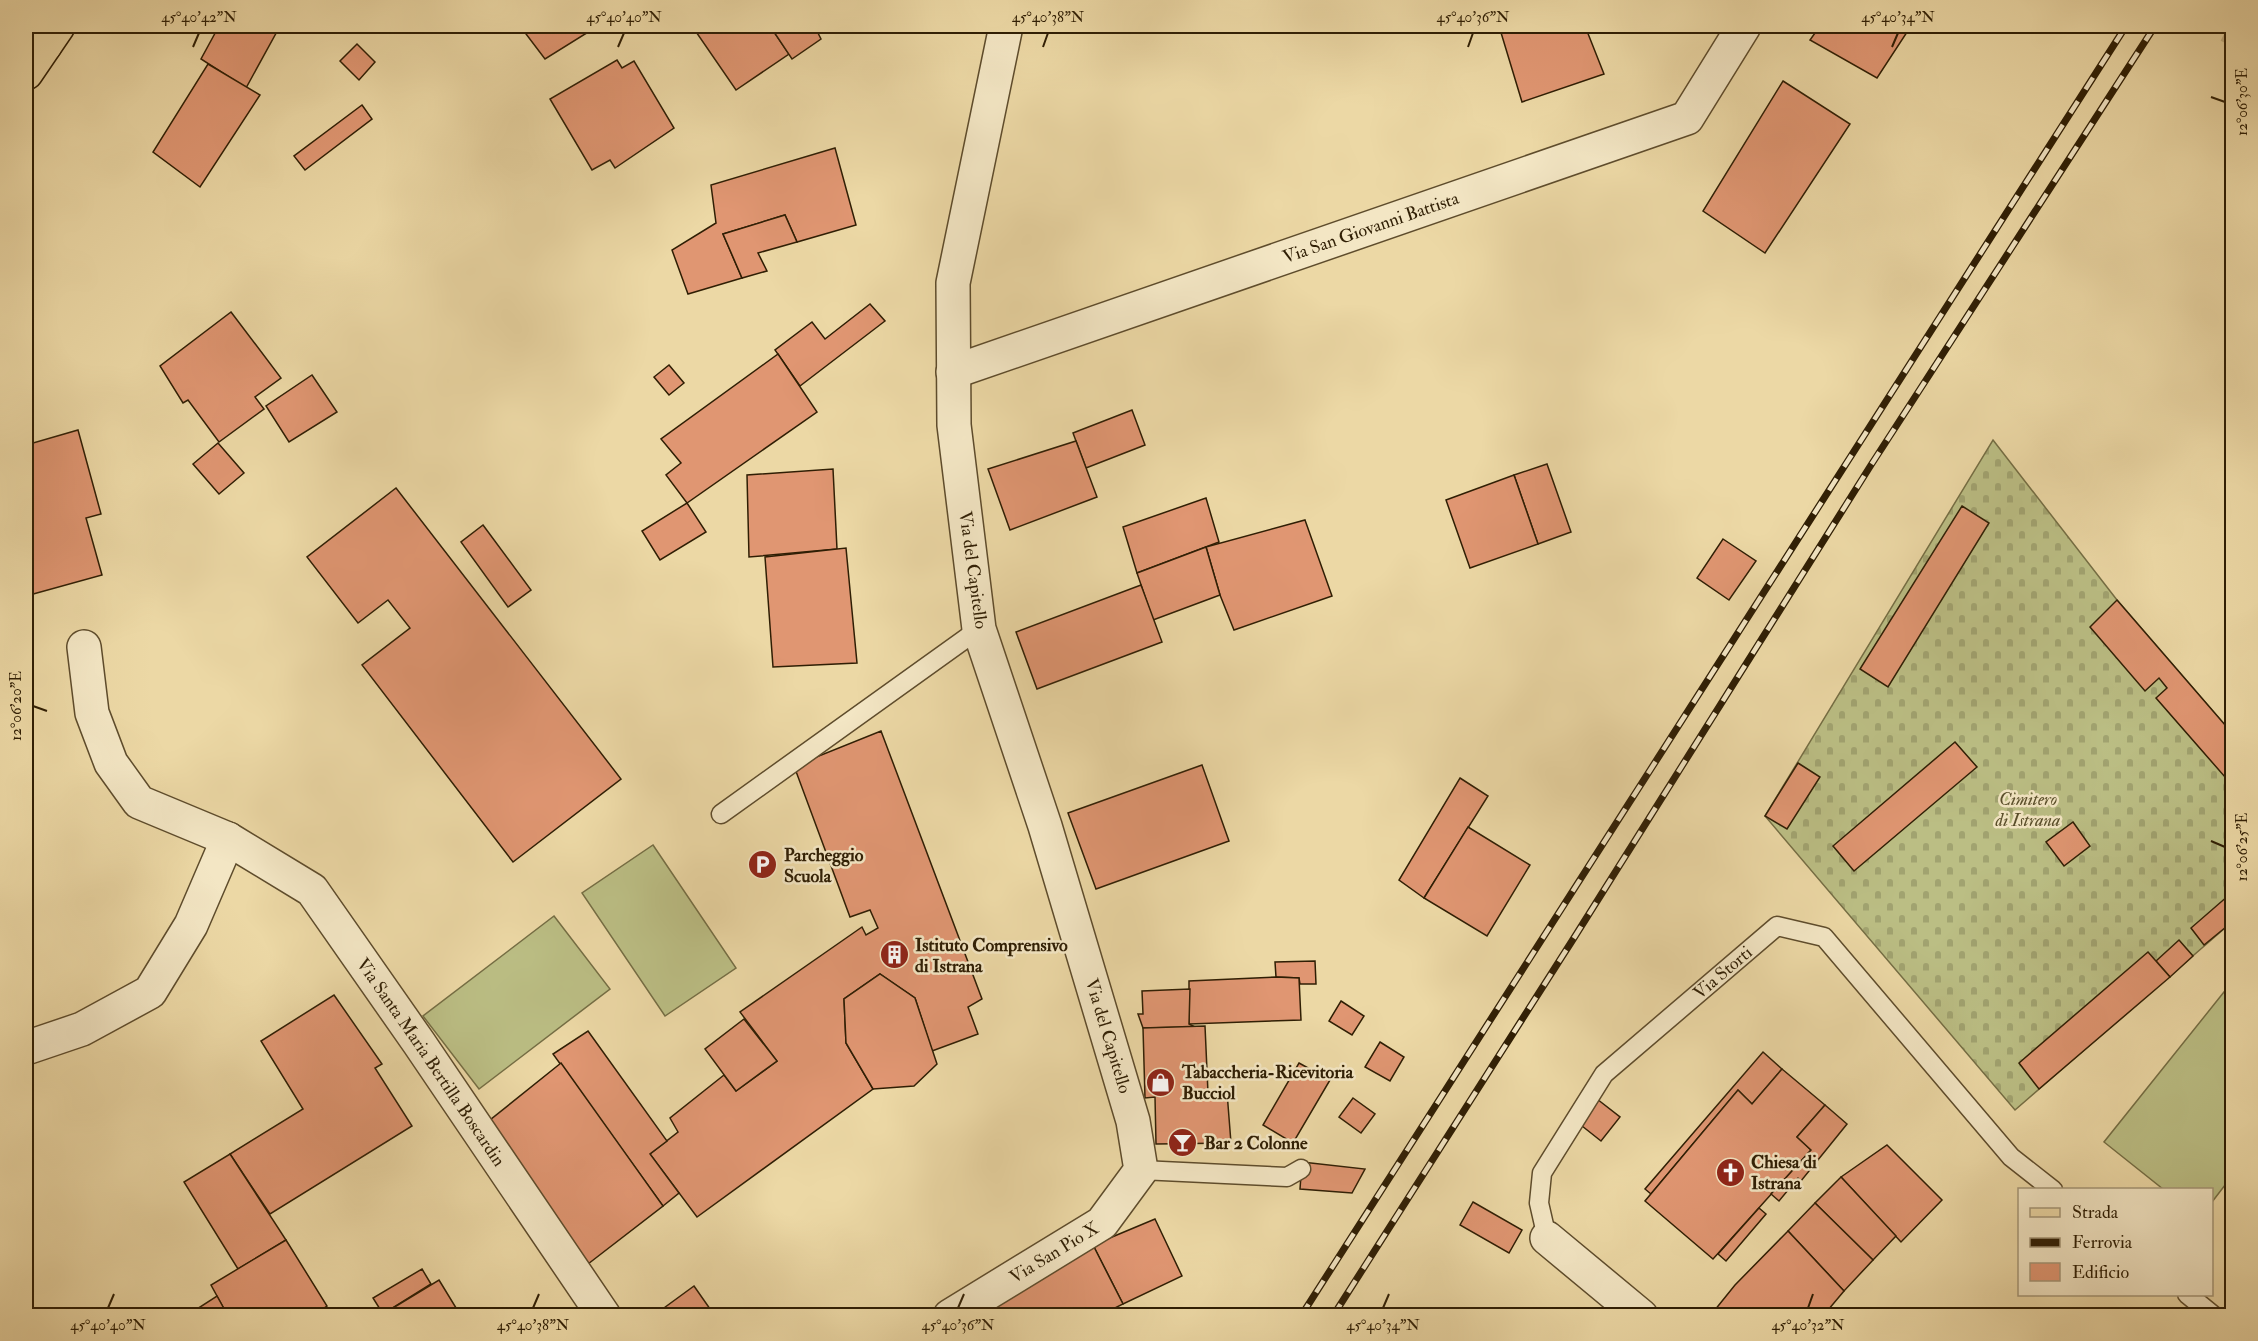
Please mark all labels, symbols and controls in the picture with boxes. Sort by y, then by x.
text: 45°40'42"N [161,8,237,27]
text: 45°40'40"N [586,8,662,27]
text: 45°40'38"N [1012,8,1085,27]
text: 45°40'36"N [1437,8,1510,27]
text: 45°40'34"N [1861,8,1935,27]
text: 12°06'30"E [2233,68,2252,136]
street label: Via San Giovanni Battista [1280,186,1462,269]
street label: Via del Capitello [953,510,993,631]
text: 12°06'20"E [7,671,26,741]
park label: Cimitero di Istrana [1995,788,2060,832]
text: 12°06'25"E [2233,812,2252,881]
place label: Parcheggio Scuola [784,844,864,888]
parking icon: Parcheggio Scuola [747,849,779,881]
place label: Istituto Comprensivo di Istrana [915,934,1068,978]
building icon: Istituto Comprensivo di Istrana [878,939,910,971]
street label: Via Storti [1688,941,1757,1004]
street label: Via Santa Maria Bertilla Boscardin [352,953,511,1171]
street label: Via del Capitello [1080,976,1136,1096]
place label: Tabaccheria-Ricevitoria Bucciol [1181,1061,1354,1105]
shop icon: Tabaccheria-Ricevitoria Bucciol [1145,1066,1177,1098]
bar icon: Bar 2 Colonne [1167,1127,1199,1159]
place label: Bar 2 Colonne [1204,1132,1308,1155]
place label: Chiesa di Istrana [1751,1151,1817,1195]
church icon: Chiesa di Istrana [1714,1156,1746,1188]
legend [2018,1188,2213,1296]
text: Strada [2072,1201,2119,1224]
street label: Via San Pio X [1005,1216,1103,1288]
text: Ferrovia [2072,1231,2133,1254]
text: Edificio [2072,1261,2129,1284]
text: 45°40'40"N [70,1316,146,1335]
text: 45°40'38"N [497,1316,570,1335]
text: 45°40'36"N [922,1316,995,1335]
text: 45°40'34"N [1346,1316,1420,1335]
text: 45°40'32"N [1772,1316,1845,1335]

